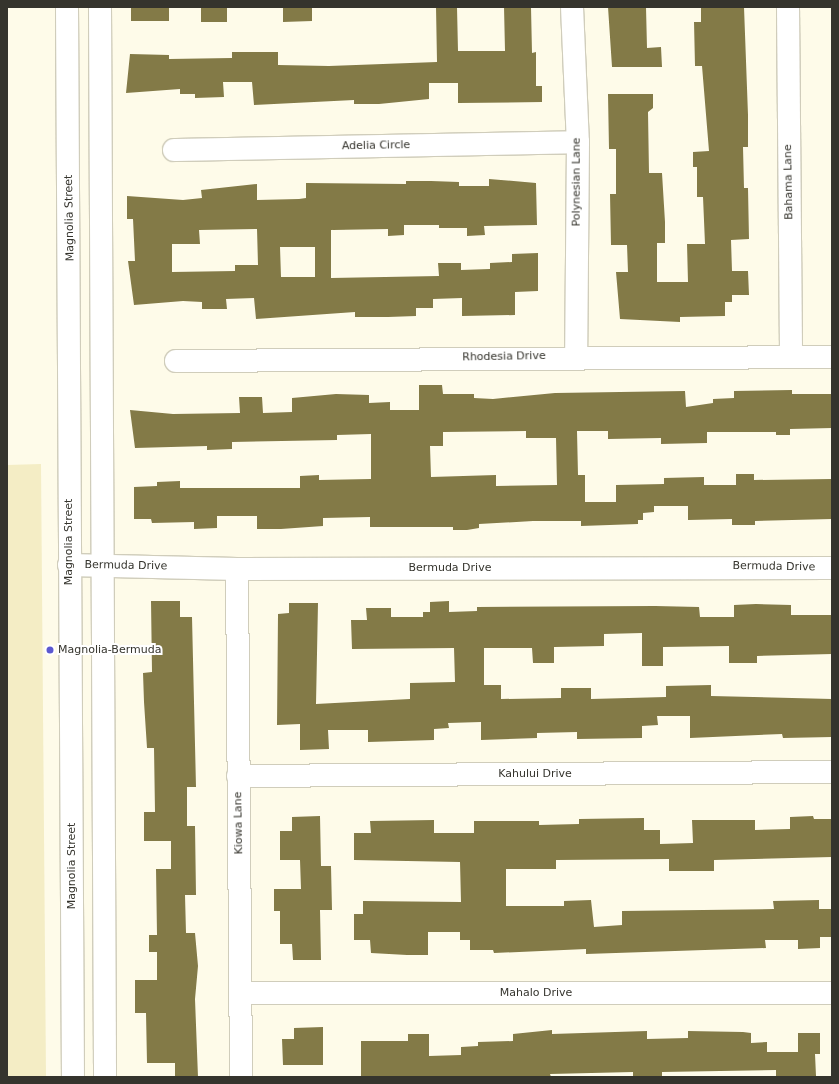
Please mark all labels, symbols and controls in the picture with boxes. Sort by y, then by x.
street label: Polynesian Lane [570,138,584,226]
street label: Adelia Circle [342,139,410,153]
street label: Bahama Lane [782,144,796,220]
street label: Magnolia Street [63,175,77,261]
street label: Rhodesia Drive [462,350,546,364]
street label: Magnolia Street [62,499,76,585]
street label: Bermuda Drive [84,559,168,573]
street label: Bermuda Drive [732,560,816,574]
street label: Bermuda Drive [409,561,491,575]
place label: Magnolia-Bermuda [58,643,161,657]
marker: Magnolia-Bermuda [45,645,55,655]
street label: Kahului Drive [498,767,572,781]
street label: Kiowa Lane [232,791,246,855]
street label: Magnolia Street [65,823,79,909]
street label: Mahalo Drive [500,986,572,1000]

